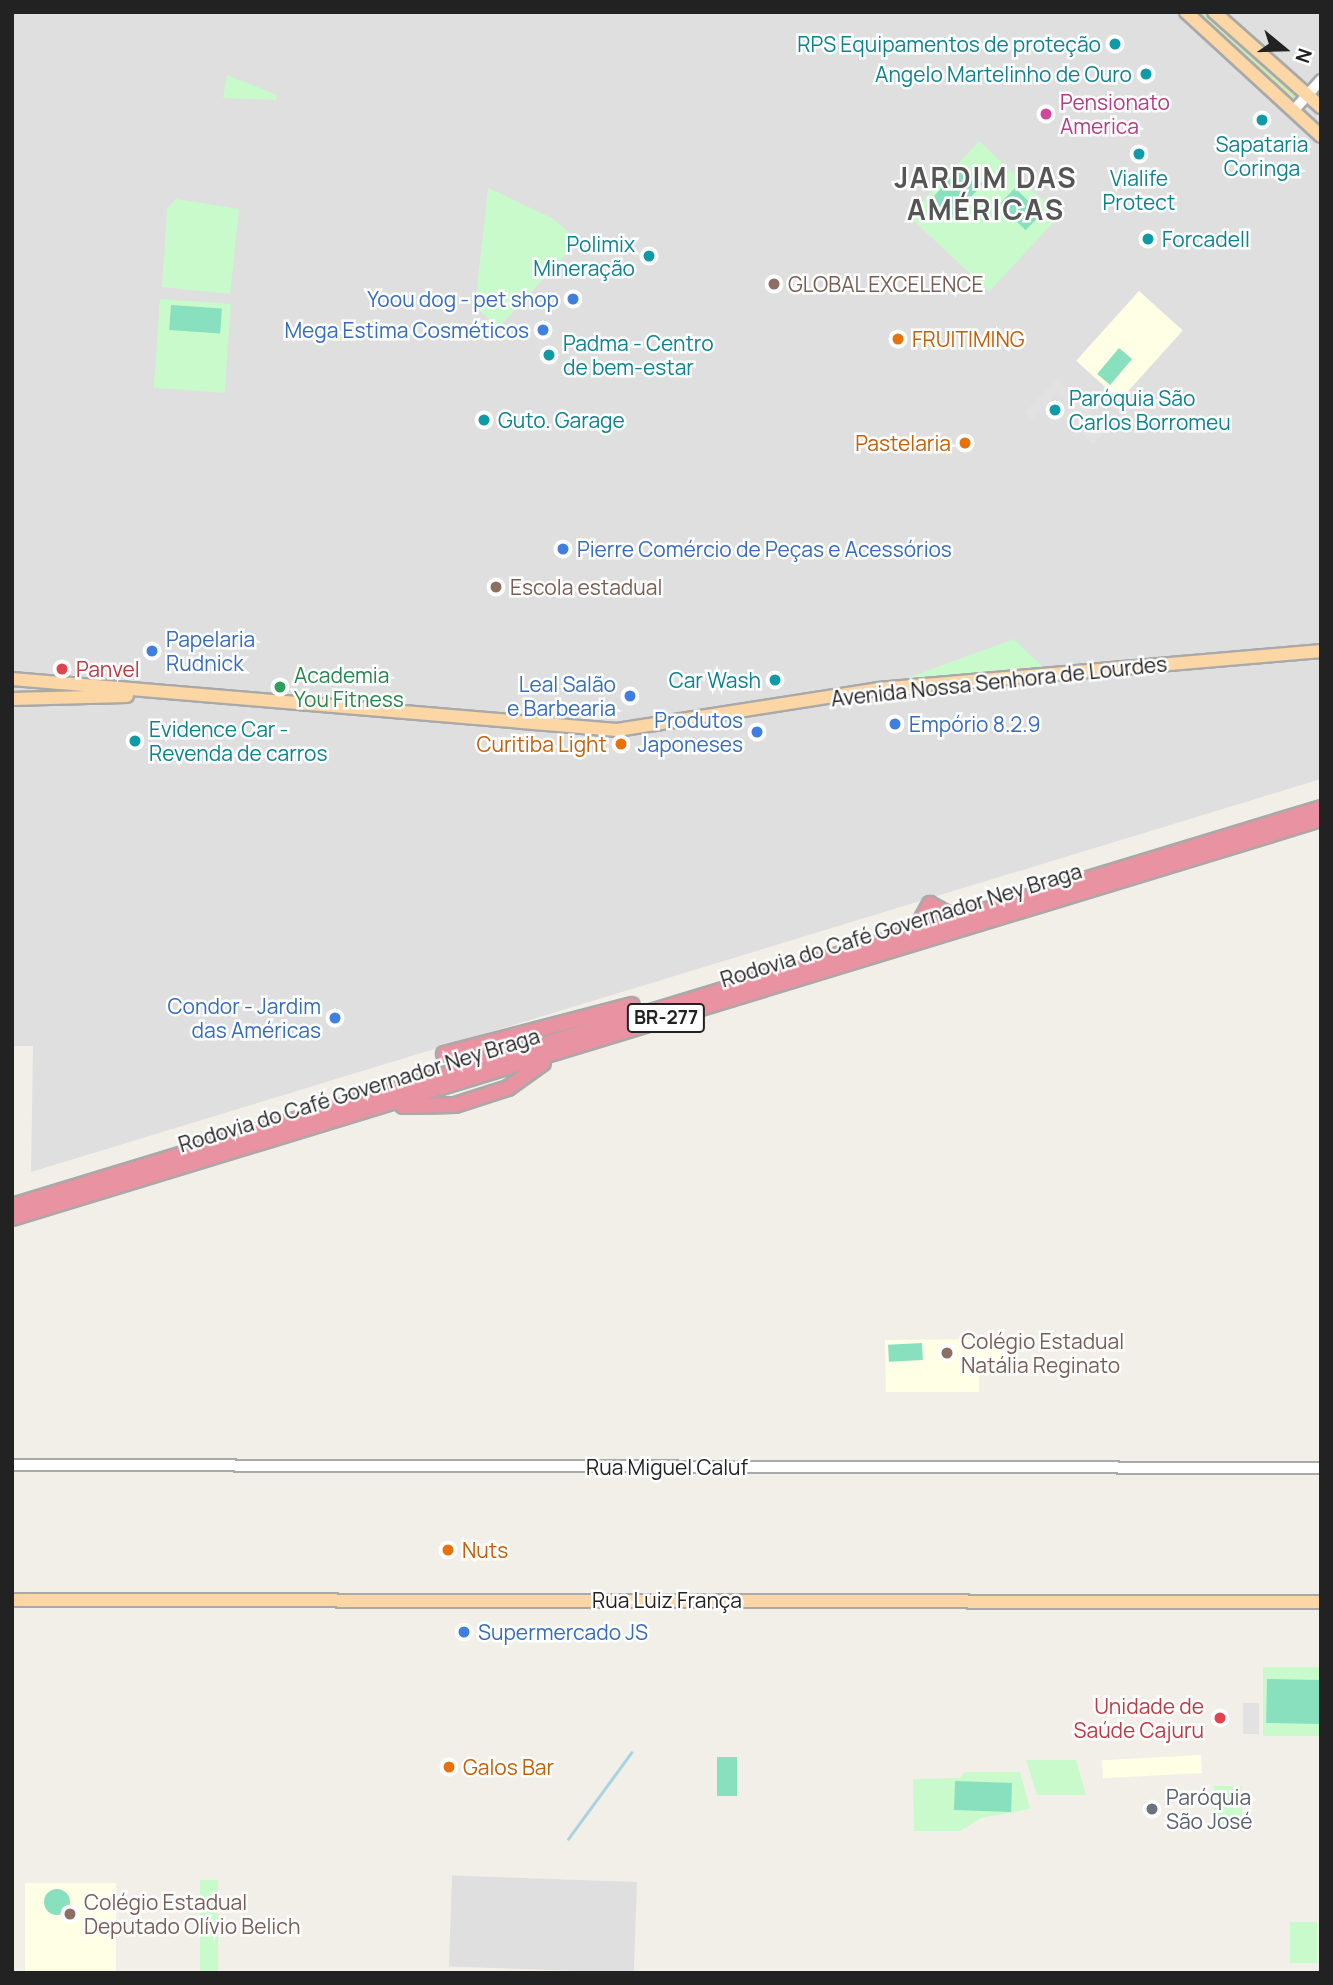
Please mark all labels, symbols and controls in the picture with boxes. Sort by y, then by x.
north arrow [1249,14,1319,84]
place label: RPS Equipamentos de proteção [797,31,1101,57]
marker: RPS Equipamentos de proteção [1107,36,1123,52]
text: N [1289,45,1318,67]
place label: Angelo Martelinho de Ouro [875,61,1132,87]
marker: Angelo Martelinho de Ouro [1138,66,1154,82]
place label: Pensionato America [1060,89,1170,139]
marker: Pensionato America [1038,106,1054,122]
marker: Sapataria Coringa [1254,112,1270,128]
place label: Sapataria Coringa [1216,131,1308,181]
marker: Vialife Protect [1131,146,1147,162]
district label: JARDIM DAS AMÉRICAS [896,160,1076,226]
place label: Vialife Protect [1103,165,1175,215]
place label: Forcadell [1162,226,1250,252]
place label: Polimix Mineração [533,231,635,281]
marker: Forcadell [1140,231,1156,247]
marker: Polimix Mineração [641,248,657,264]
place label: GLOBAL EXCELENCE [788,271,985,297]
marker: GLOBAL EXCELENCE [766,276,782,292]
place label: Yoou dog - pet shop [367,286,559,312]
marker: Yoou dog - pet shop [565,291,581,307]
place label: Mega Estima Cosméticos [284,317,529,343]
marker: Mega Estima Cosméticos [535,322,551,338]
place label: FRUITIMING [912,326,1025,352]
place label: Padma - Centro de bem-estar [563,330,714,380]
marker: FRUITIMING [890,331,906,347]
marker: Padma - Centro de bem-estar [541,347,557,363]
place label: Paróquia São Carlos Borromeu [1069,385,1231,435]
marker: Paróquia São Carlos Borromeu [1047,402,1063,418]
place label: Guto. Garage [498,407,625,433]
marker: Guto. Garage [476,412,492,428]
place label: Pastelaria [855,430,951,456]
marker: Pastelaria [957,435,973,451]
place label: Pierre Comércio de Peças e Acessórios [577,536,952,562]
marker: Pierre Comércio de Peças e Acessórios [555,541,571,557]
place label: Escola estadual [510,574,662,600]
marker: Escola estadual [488,579,504,595]
place label: Papelaria Rudnick [166,626,255,676]
marker: Papelaria Rudnick [144,643,160,659]
street label: Avenida Nossa Senhora de Lourdes [830,651,1168,711]
place label: Panvel [76,656,140,682]
marker: Panvel [54,661,70,677]
place label: Academia You Fitness [294,662,404,712]
place label: Car Wash [669,667,761,693]
place label: Leal Salão e Barbearia [507,671,616,721]
marker: Car Wash [767,672,783,688]
marker: Academia You Fitness [272,679,288,695]
marker: Leal Salão e Barbearia [622,688,638,704]
place label: Produtos Japoneses [638,707,743,757]
place label: Empório 8.2.9 [909,711,1041,737]
place label: Evidence Car - Revenda de carros [149,716,327,766]
marker: Empório 8.2.9 [887,716,903,732]
marker: Produtos Japoneses [749,724,765,740]
place label: Curitiba Light [476,731,607,757]
marker: Evidence Car - Revenda de carros [127,733,143,749]
marker: Curitiba Light [613,736,629,752]
street label: Rodovia do Café Governador Ney Braga [717,858,1085,992]
place label: Condor - Jardim das Américas [168,993,321,1043]
road number: BR-277 [626,1002,706,1034]
marker: Condor - Jardim das Américas [327,1010,343,1026]
street label: Rodovia do Café Governador Ney Braga [175,1023,543,1157]
place label: Colégio Estadual Natália Reginato [961,1328,1124,1378]
marker: Colégio Estadual Natália Reginato [939,1345,955,1361]
street label: Rua Miguel Caluf [586,1454,748,1480]
place label: Nuts [462,1537,508,1563]
marker: Nuts [440,1542,456,1558]
street label: Rua Luiz França [592,1587,742,1613]
place label: Supermercado JS [478,1619,648,1645]
marker: Supermercado JS [456,1624,472,1640]
place label: Unidade de Saúde Cajuru [1074,1693,1204,1743]
marker: Unidade de Saúde Cajuru [1210,1708,1230,1728]
place label: Galos Bar [463,1754,554,1780]
marker: Galos Bar [441,1759,457,1775]
place label: Paróquia São José [1166,1784,1253,1834]
marker: Paróquia São José [1144,1801,1160,1817]
place label: Colégio Estadual Deputado Olívio Belich [84,1889,300,1939]
marker: Colégio Estadual Deputado Olívio Belich [62,1906,78,1922]

